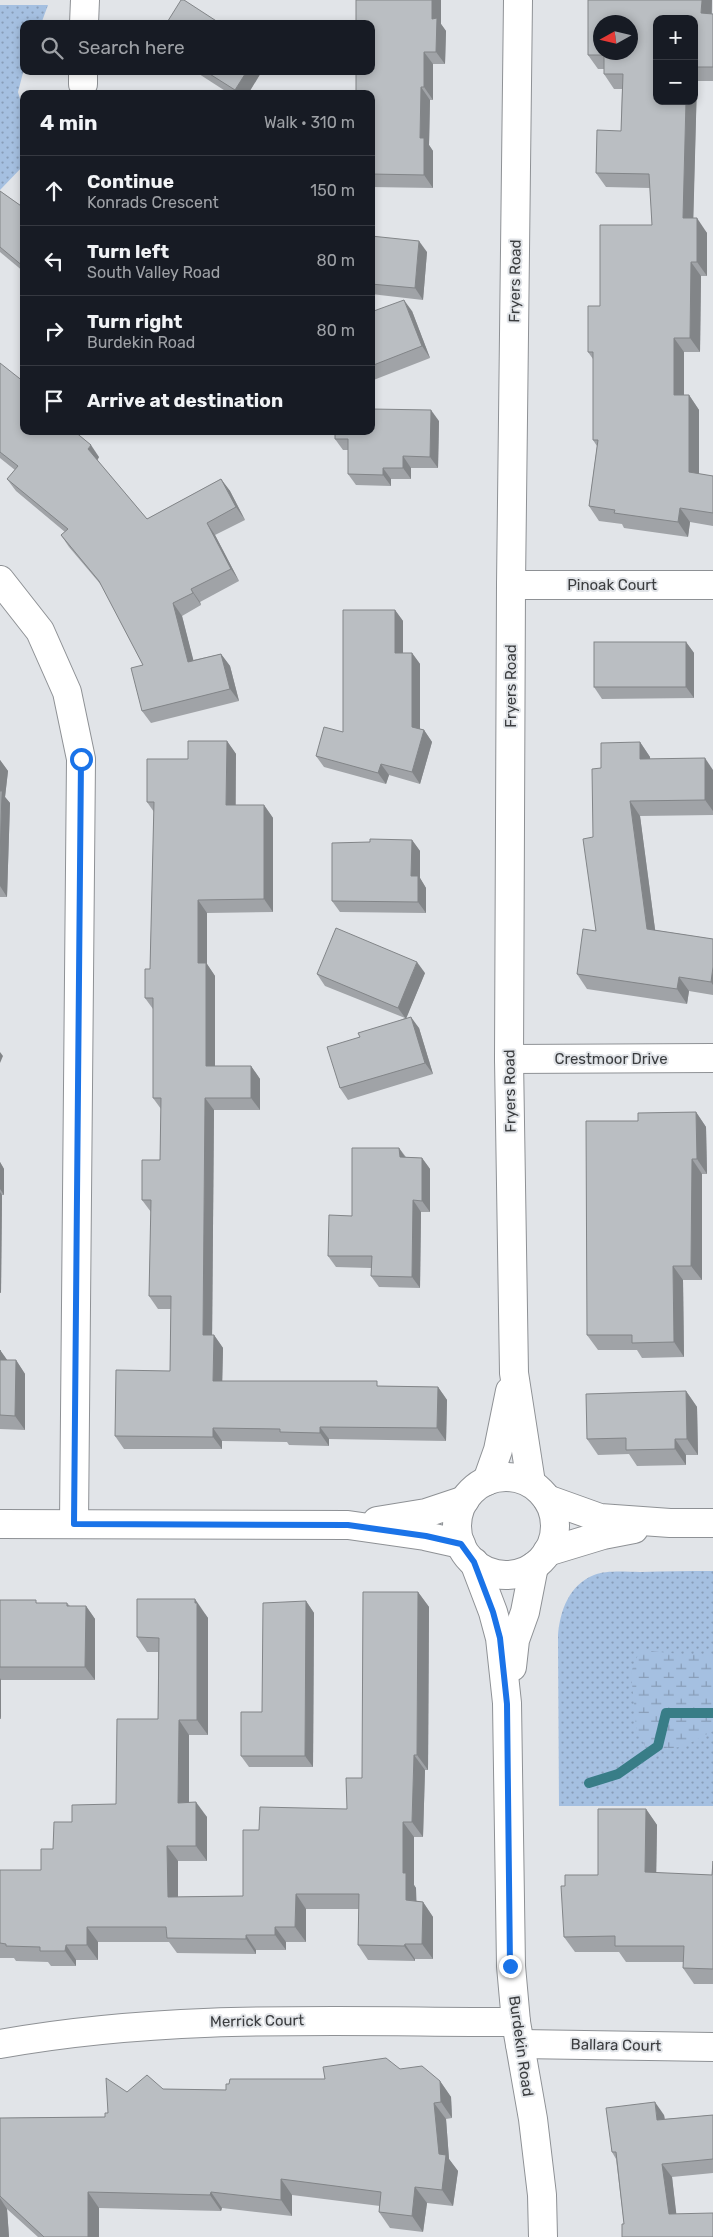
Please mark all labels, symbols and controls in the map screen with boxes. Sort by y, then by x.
north arrow [593,15,638,60]
map controls [653,15,698,105]
button: + [653,15,698,60]
search box [20,20,375,75]
icon: search [38,34,66,62]
text: Search here [78,36,185,59]
button: − [653,60,698,105]
text: 4 min [40,110,98,135]
text: Walk · 310 m [264,113,355,132]
text: Continue [87,170,174,193]
icon: ahead [40,177,68,205]
text: 150 m [310,181,355,200]
text: Konrads Crescent [87,193,219,212]
street label: Fryers Road [505,239,525,323]
text: Turn left [87,240,169,263]
icon: left [40,247,68,275]
text: 80 m [317,251,355,270]
text: South Valley Road [87,263,220,282]
text: Turn right [87,310,182,333]
icon: right [40,317,68,345]
text: 80 m [317,321,355,340]
text: Burdekin Road [87,333,195,352]
icon: arrive [40,387,68,415]
text: Arrive at destination [87,389,283,412]
street label: Pinoak Court [567,576,657,594]
street label: Fryers Road [502,644,520,728]
route start [70,748,93,771]
street label: Fryers Road [500,1049,520,1133]
street label: Crestmoor Drive [554,1050,668,1068]
route end [499,1955,522,1978]
street label: Burdekin Road [505,1994,537,2098]
street label: Merrick Court [210,2011,304,2031]
street label: Ballara Court [571,2035,662,2055]

